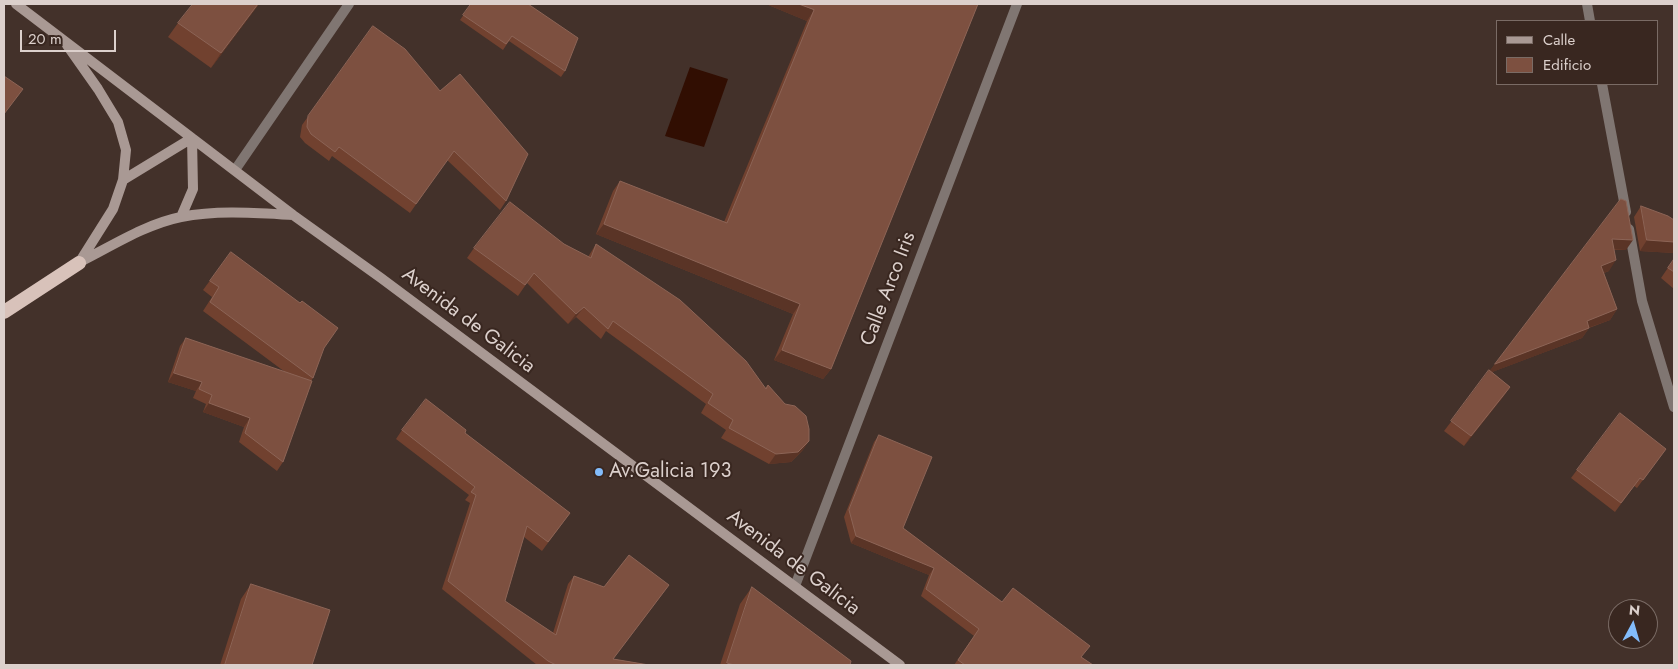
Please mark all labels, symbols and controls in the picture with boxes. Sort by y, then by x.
scale bar [22,20,119,52]
legend [1496,20,1658,85]
text: 20 m [28,28,62,50]
text: Calle [1543,29,1575,51]
text: Edificio [1543,54,1591,76]
street label: Calle Arco Iris [856,229,922,349]
street label: Avenida de Galicia [397,263,539,379]
place label: Av.Galicia 193 [609,460,732,484]
marker: Av.Galicia 193 [593,466,605,478]
street label: Avenida de Galicia [722,505,864,621]
north arrow [1608,599,1658,649]
text: N [1628,600,1641,621]

